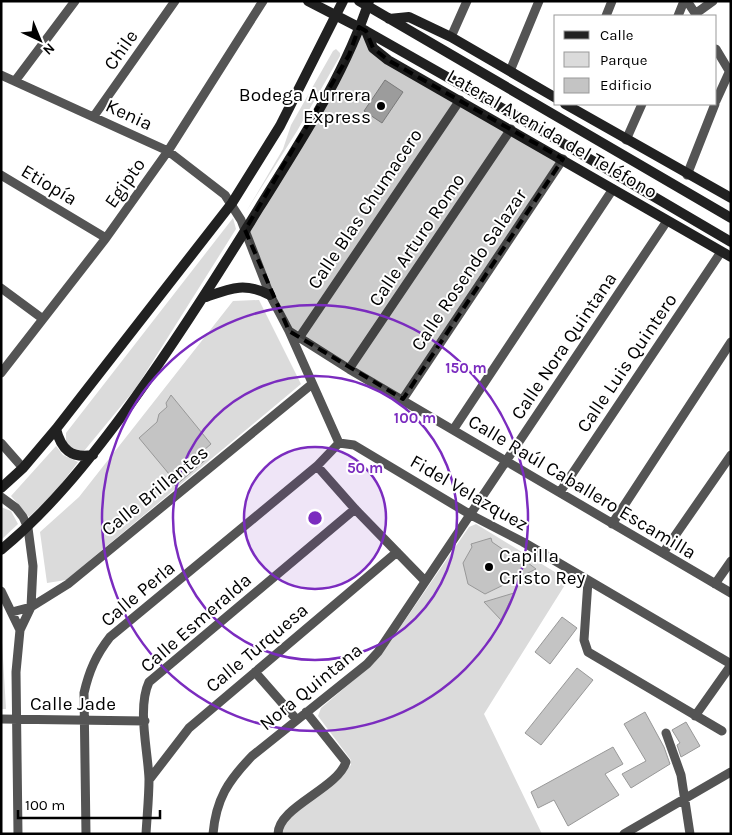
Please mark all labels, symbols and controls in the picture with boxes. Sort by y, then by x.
north arrow [15,15,65,65]
legend [554,15,717,105]
street label: Chile [99,26,143,74]
text: Calle [600,26,634,44]
text: N [39,39,58,59]
text: Parque [600,51,648,69]
street label: Lateral Avenida del Teléfono [443,65,661,203]
text: Edificio [600,76,652,94]
place label: Bodega Aurrera Express [239,84,371,128]
street label: Kenia [102,95,156,135]
marker: Bodega Aurrera Express [375,100,387,112]
street label: Calle Blas Chumacero [303,125,427,293]
street label: Egipto [100,154,150,212]
street label: Etiopía [17,160,81,210]
street label: Calle Arturo Romo [364,169,470,311]
street label: Calle Rosendo Salazar [407,185,531,355]
street label: Calle Nora Quintana [507,268,621,424]
street label: Calle Luis Quintero [572,289,682,437]
text: 150 m [445,359,487,377]
text: 100 m [394,409,436,427]
street label: Calle Raúl Caballero Escamilla [464,410,700,564]
street label: Calle Brillantes [97,441,213,541]
street label: Fidel Velazquez [406,450,532,536]
text: 50 m [347,459,383,477]
centre of rings [306,509,324,527]
place label: Capilla Cristo Rey [499,545,586,589]
street label: Calle Perla [96,557,180,631]
marker: Capilla Cristo Rey [483,561,495,573]
street label: Calle Esmeralda [136,569,256,677]
street label: Calle Turquesa [202,599,312,697]
street label: Nora Quintana [255,639,367,735]
street label: Calle Jade [30,693,116,715]
scale bar [18,788,160,820]
text: 100 m [25,796,65,814]

